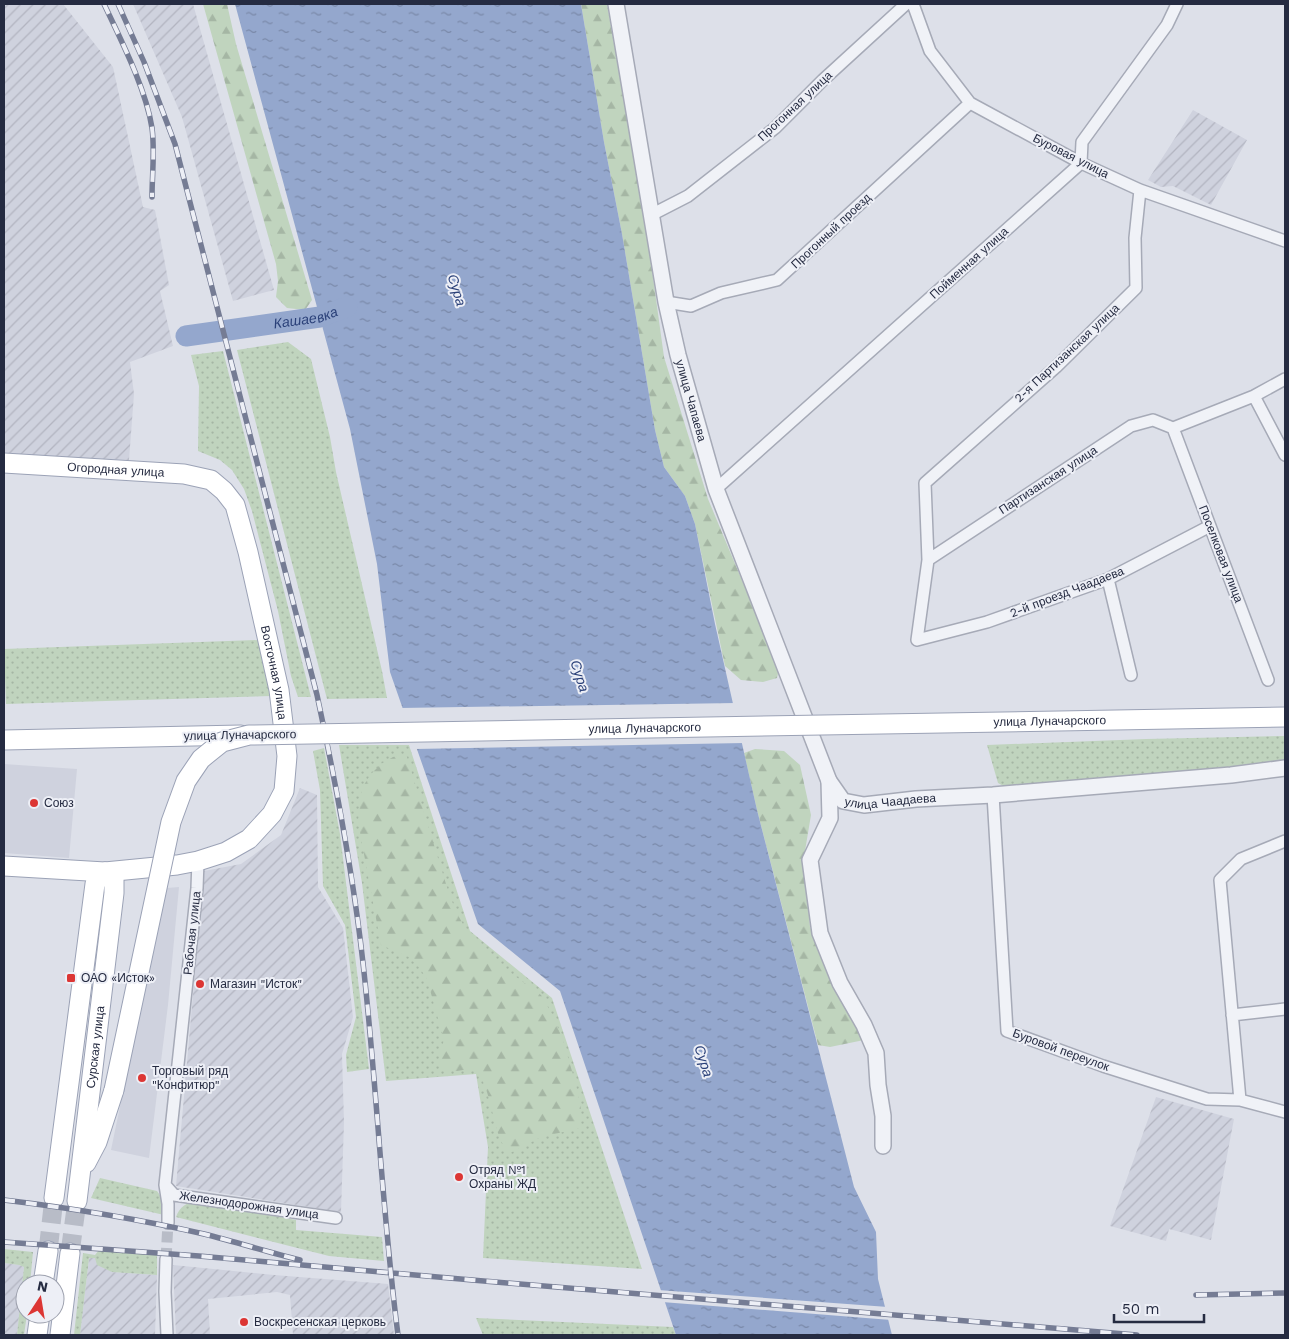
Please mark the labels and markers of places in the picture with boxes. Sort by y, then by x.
place label: Союз [44,796,74,810]
marker: Союз [28,797,40,809]
place label: ОАО «Исток» [81,971,155,985]
marker: ОАО «Исток» [65,972,77,984]
place label: Магазин "Исток" [210,977,302,991]
marker: Магазин "Исток" [194,978,206,990]
place label: Торговый ряд "Конфитюр" [152,1064,228,1092]
marker: Торговый ряд "Конфитюр" [136,1072,148,1084]
place label: Отряд №1 Охраны ЖД [469,1163,536,1191]
marker: Отряд №1 Охраны ЖД [453,1171,465,1183]
place label: Воскресенская церковь [254,1315,386,1329]
marker: Воскресенская церковь [238,1316,250,1328]

